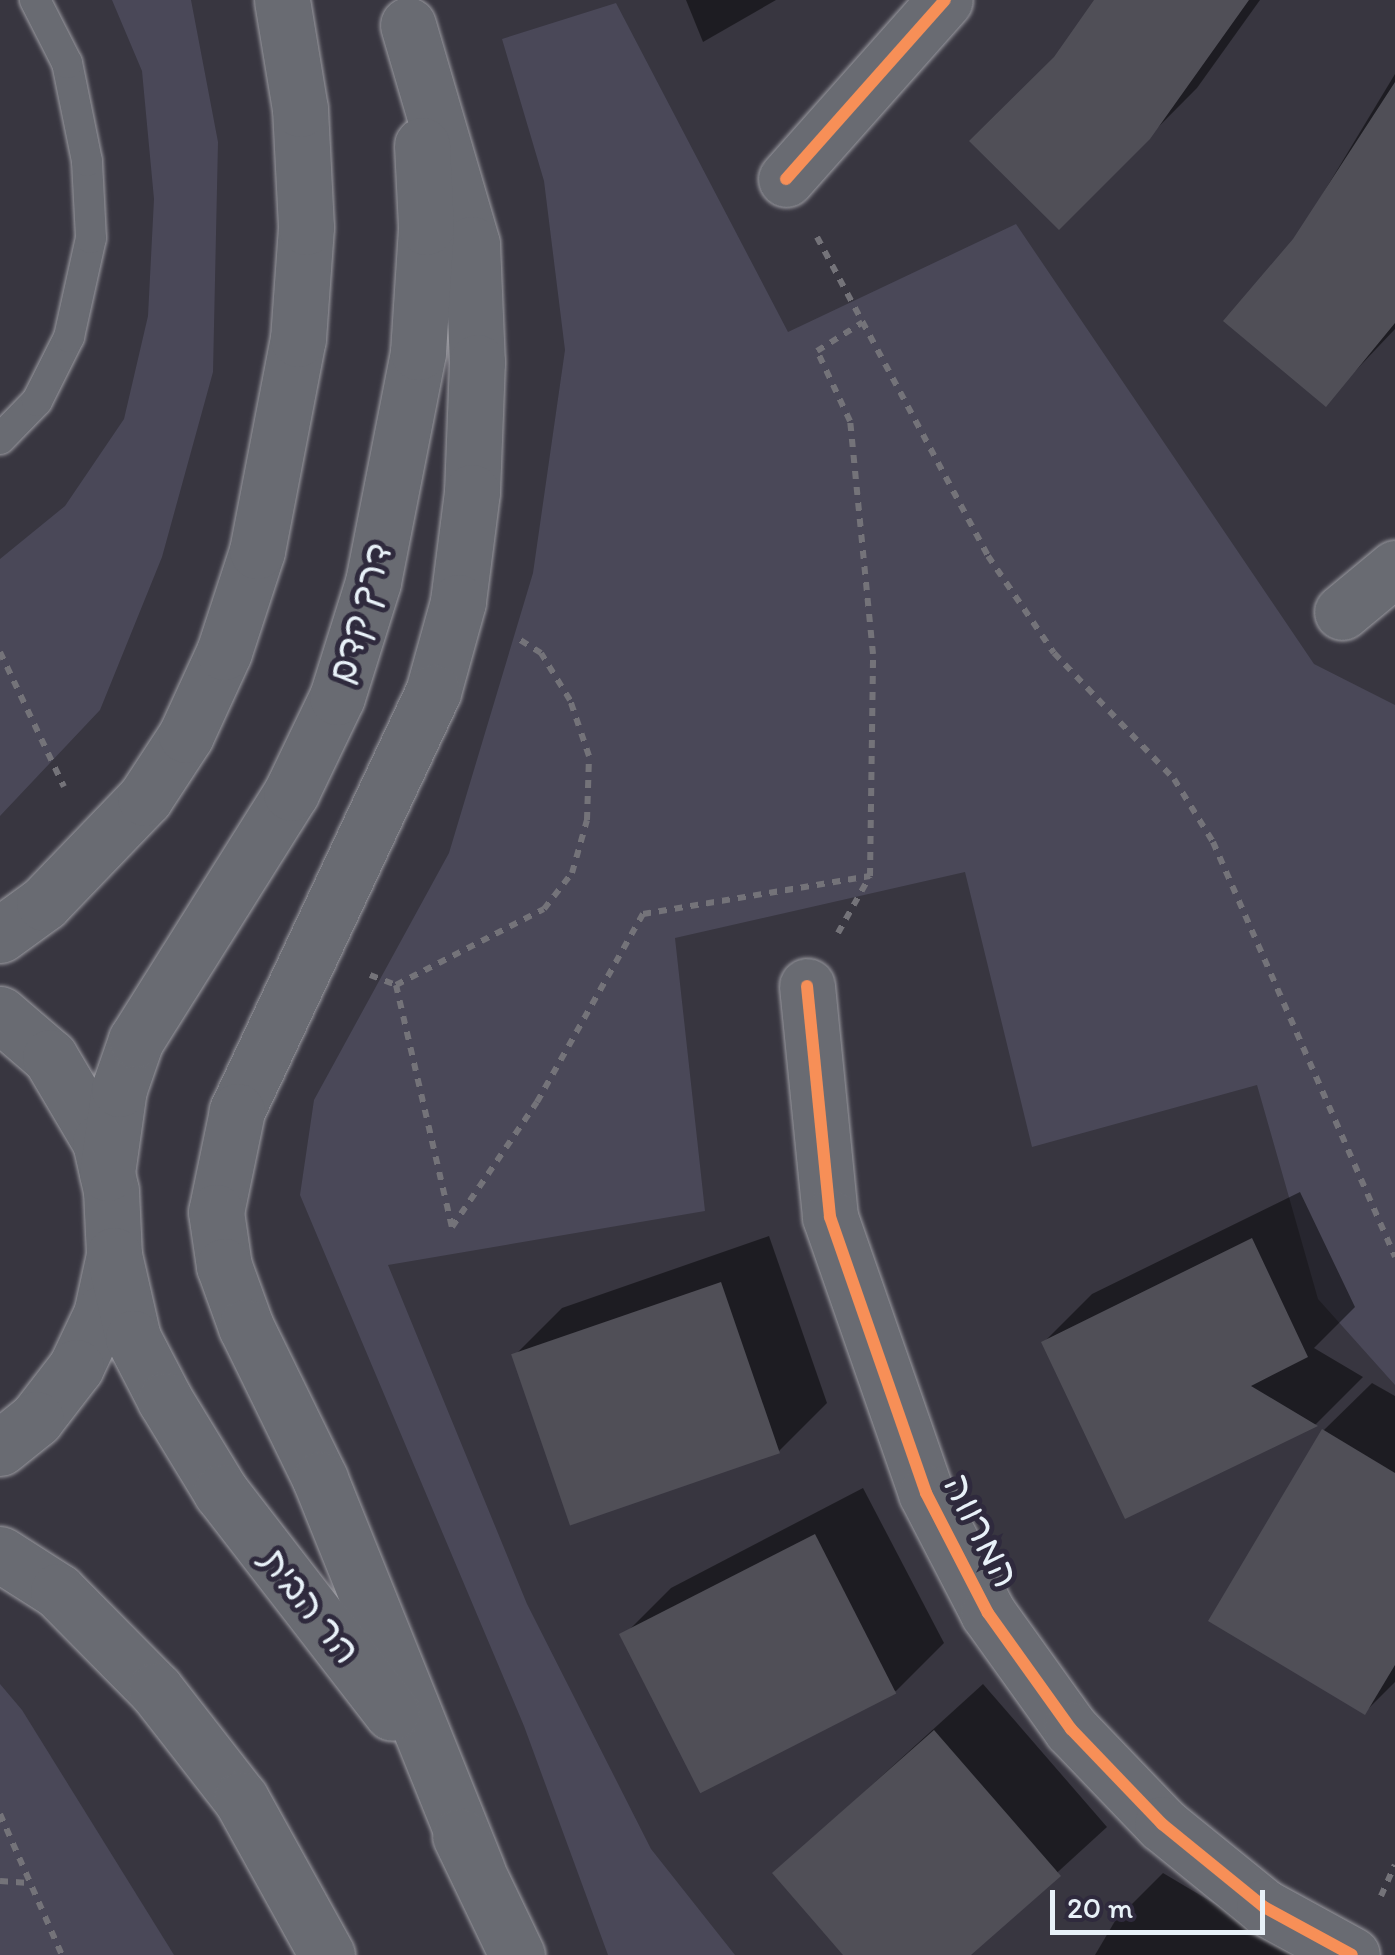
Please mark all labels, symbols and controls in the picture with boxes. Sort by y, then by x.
street label: דרך קדם [318,537,402,689]
street label: המרווה [933,1467,1029,1595]
street label: הר הבית [250,1539,370,1673]
scale bar [1055,1870,1270,1932]
text: 20 m [1067,1889,1133,1926]

